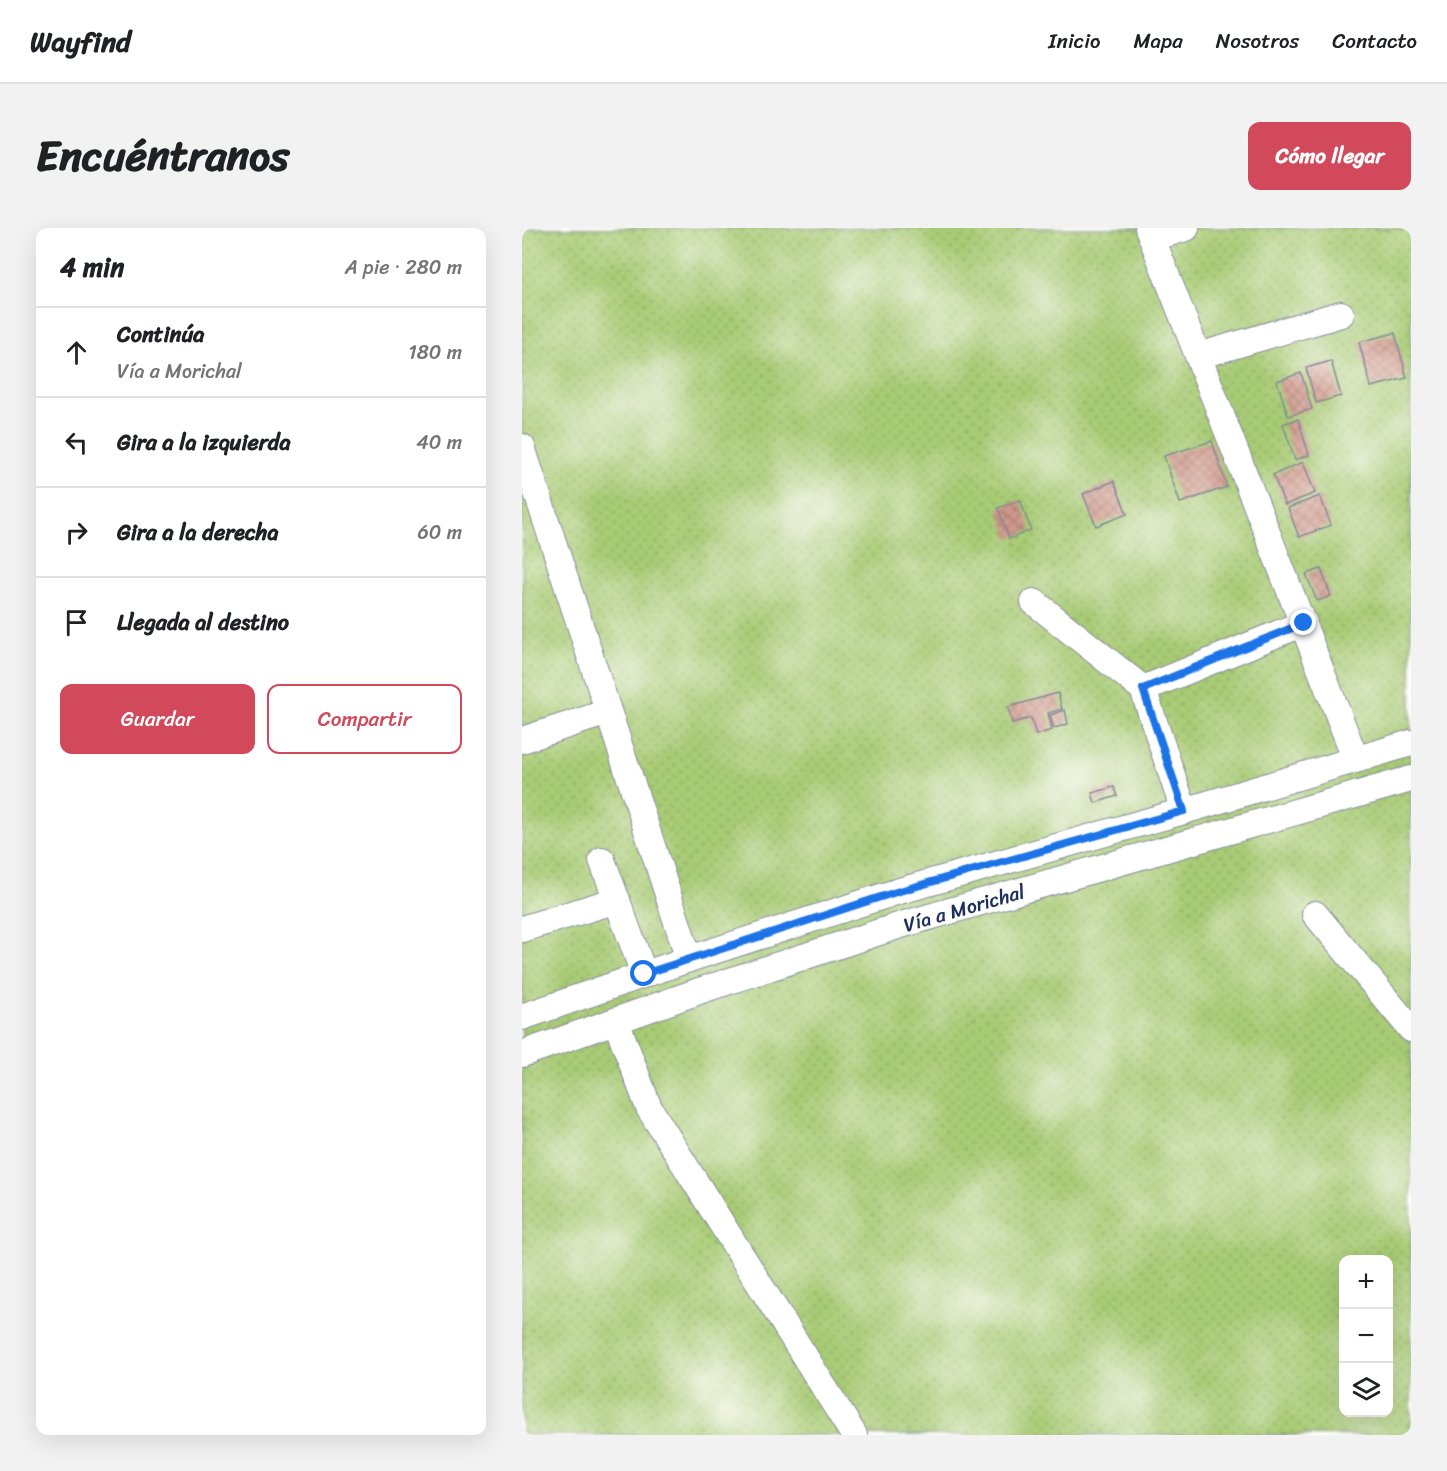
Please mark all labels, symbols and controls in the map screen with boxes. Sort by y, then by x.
text: Wayfind [30,17,131,66]
text: Inicio [1048,22,1100,60]
text: Mapa [1133,22,1183,60]
text: Nosotros [1216,22,1299,60]
text: Contacto [1332,22,1417,60]
text: Encuéntranos [36,119,289,193]
button: Cómo llegar [1248,122,1411,190]
text: 4 min [60,244,124,290]
text: A pie · 280 m [345,250,462,285]
text: Continúa [117,315,204,354]
text: 180 m [408,335,462,370]
icon: ahead [60,336,93,369]
text: Vía a Morichal [117,354,242,389]
text: Gira a la izquierda [117,423,290,462]
text: 40 m [416,425,462,460]
icon: left [60,426,93,459]
text: Gira a la derecha [117,513,278,552]
text: 60 m [417,515,462,550]
icon: right [60,516,93,549]
text: Llegada al destino [117,603,289,642]
icon: arrive [60,606,93,639]
route end [1290,609,1316,635]
button: Guardar [60,684,255,754]
button: Compartir [267,684,462,754]
street label: Vía a Morichal [899,874,1030,943]
route start [630,960,656,986]
map controls [1339,1255,1393,1417]
button: + [1339,1255,1393,1309]
button: − [1339,1309,1393,1363]
button: layers [1339,1363,1393,1417]

